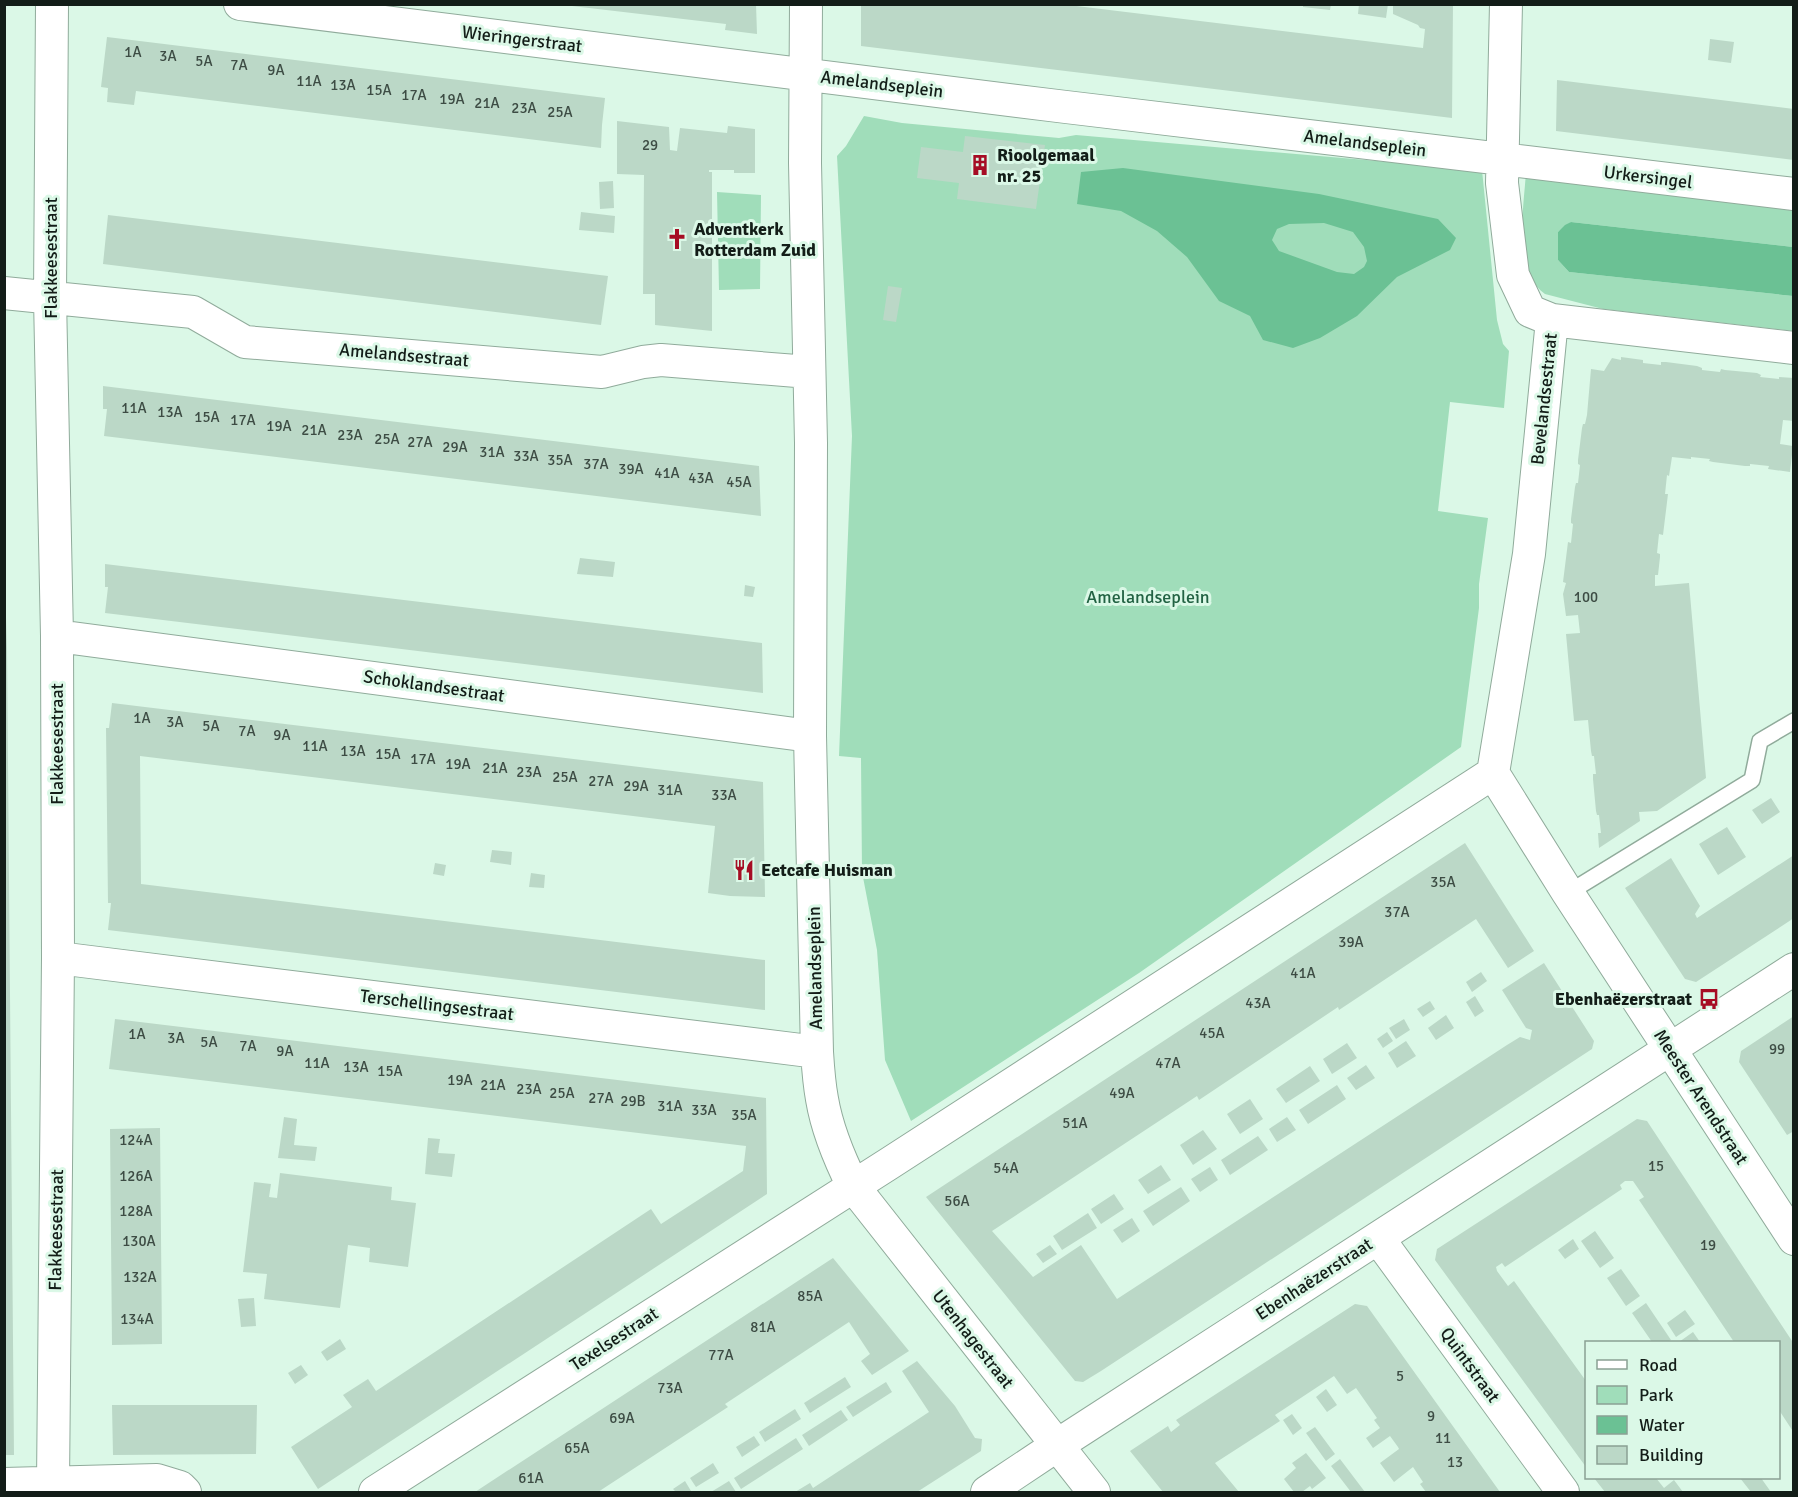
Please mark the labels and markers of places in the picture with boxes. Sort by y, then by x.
place label: Rioolgemaal nr. 25 [997,144,1095,187]
building icon: Rioolgemaal nr. 25 [968,153,992,177]
place label: Adventkerk Rotterdam Zuid [694,218,816,261]
church icon: Adventkerk Rotterdam Zuid [665,227,689,251]
restaurant icon: Eetcafe Huisman [732,858,756,882]
place label: Eetcafe Huisman [761,859,893,881]
bus stop icon: Ebenhaëzerstraat [1697,987,1721,1011]
place label: Ebenhaëzerstraat [1555,988,1692,1010]

